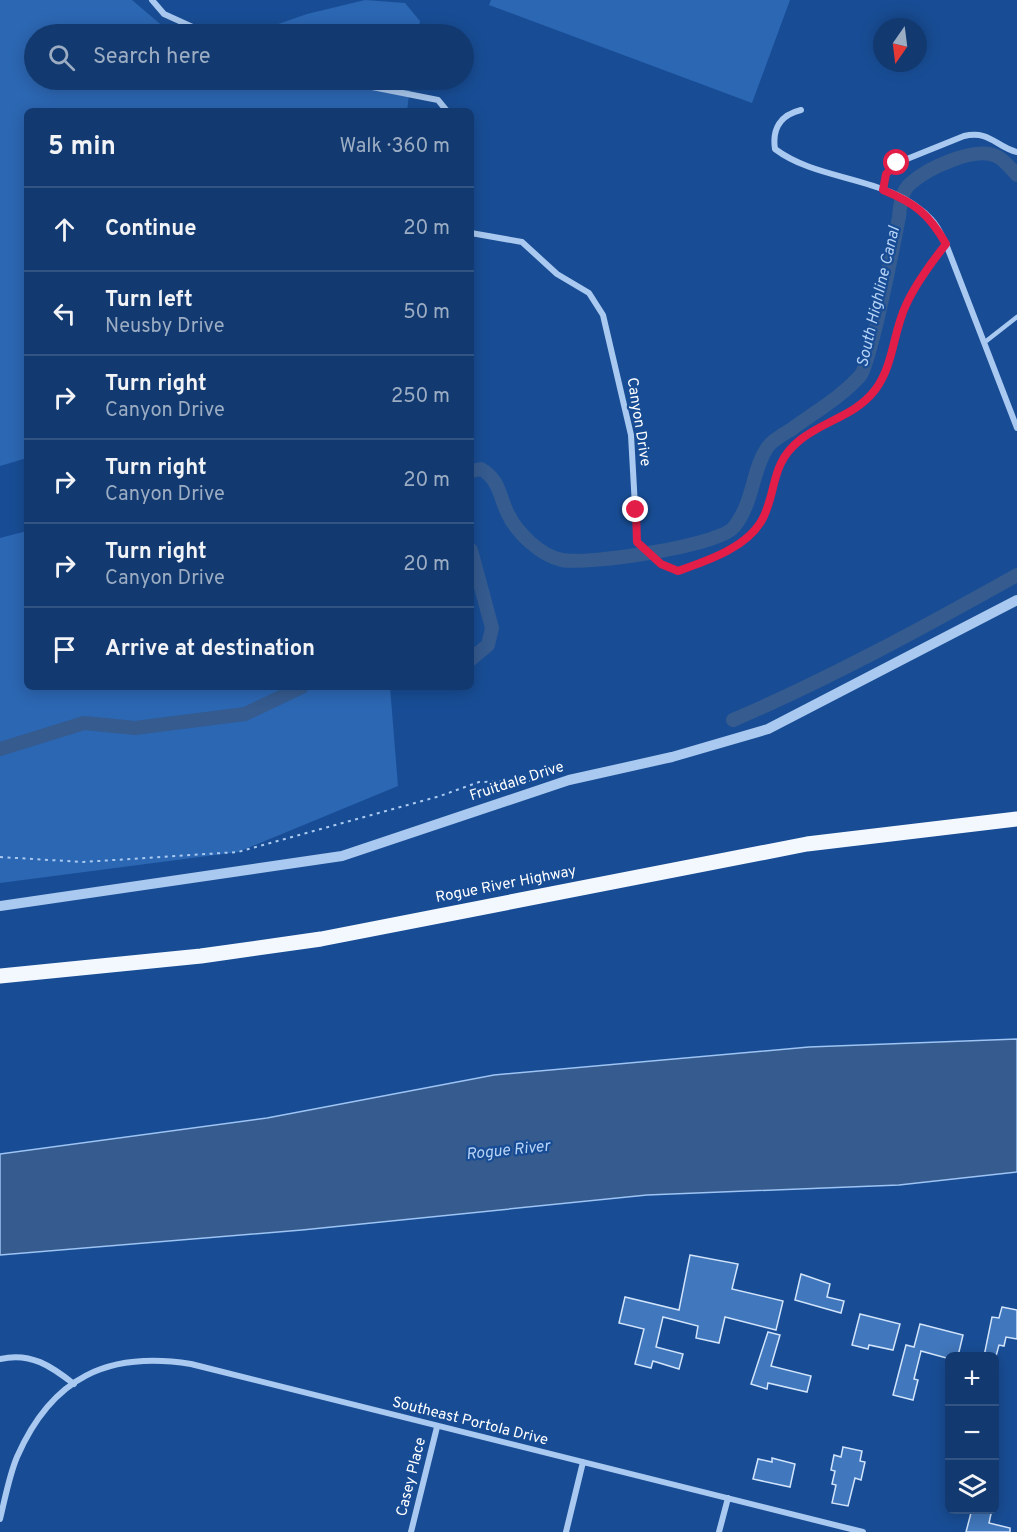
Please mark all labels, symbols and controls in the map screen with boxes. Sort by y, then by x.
north arrow [873,18,927,72]
search box [24,24,474,90]
icon: search [45,41,78,74]
text: Search here [93,44,211,71]
text: 5 min [48,131,116,164]
text: Walk · 360 m [339,134,450,160]
route start [883,149,909,175]
icon: ahead [48,213,81,246]
text: Continue [105,216,196,243]
text: 20 m [403,216,450,242]
water label: South Highline Canal [853,224,905,369]
text: Turn left [105,287,193,314]
icon: left [48,297,81,330]
text: 50 m [403,300,450,326]
text: Neusby Drive [105,314,224,340]
text: Turn right [105,371,207,398]
street label: Canyon Drive [622,376,654,468]
icon: right [48,381,81,414]
text: 250 m [391,384,450,410]
text: Canyon Drive [105,398,225,424]
text: Turn right [105,455,207,482]
icon: right [48,465,81,498]
text: 20 m [403,468,450,494]
text: Canyon Drive [105,482,225,508]
route end [622,496,648,522]
text: Turn right [105,539,207,566]
icon: right [48,549,81,582]
text: 20 m [403,552,450,578]
text: Canyon Drive [105,566,225,592]
icon: arrive [48,633,81,666]
text: Arrive at destination [105,636,315,663]
street label: Fruitdale Drive [467,758,567,806]
street label: Rogue River Highway [434,862,578,908]
water label: Rogue River [465,1136,553,1165]
map controls [945,1352,999,1514]
button: + [945,1352,999,1406]
street label: Southeast Portola Drive [390,1393,550,1451]
button: − [945,1406,999,1460]
street label: Casey Place [393,1435,431,1519]
button: layers [945,1460,999,1514]

